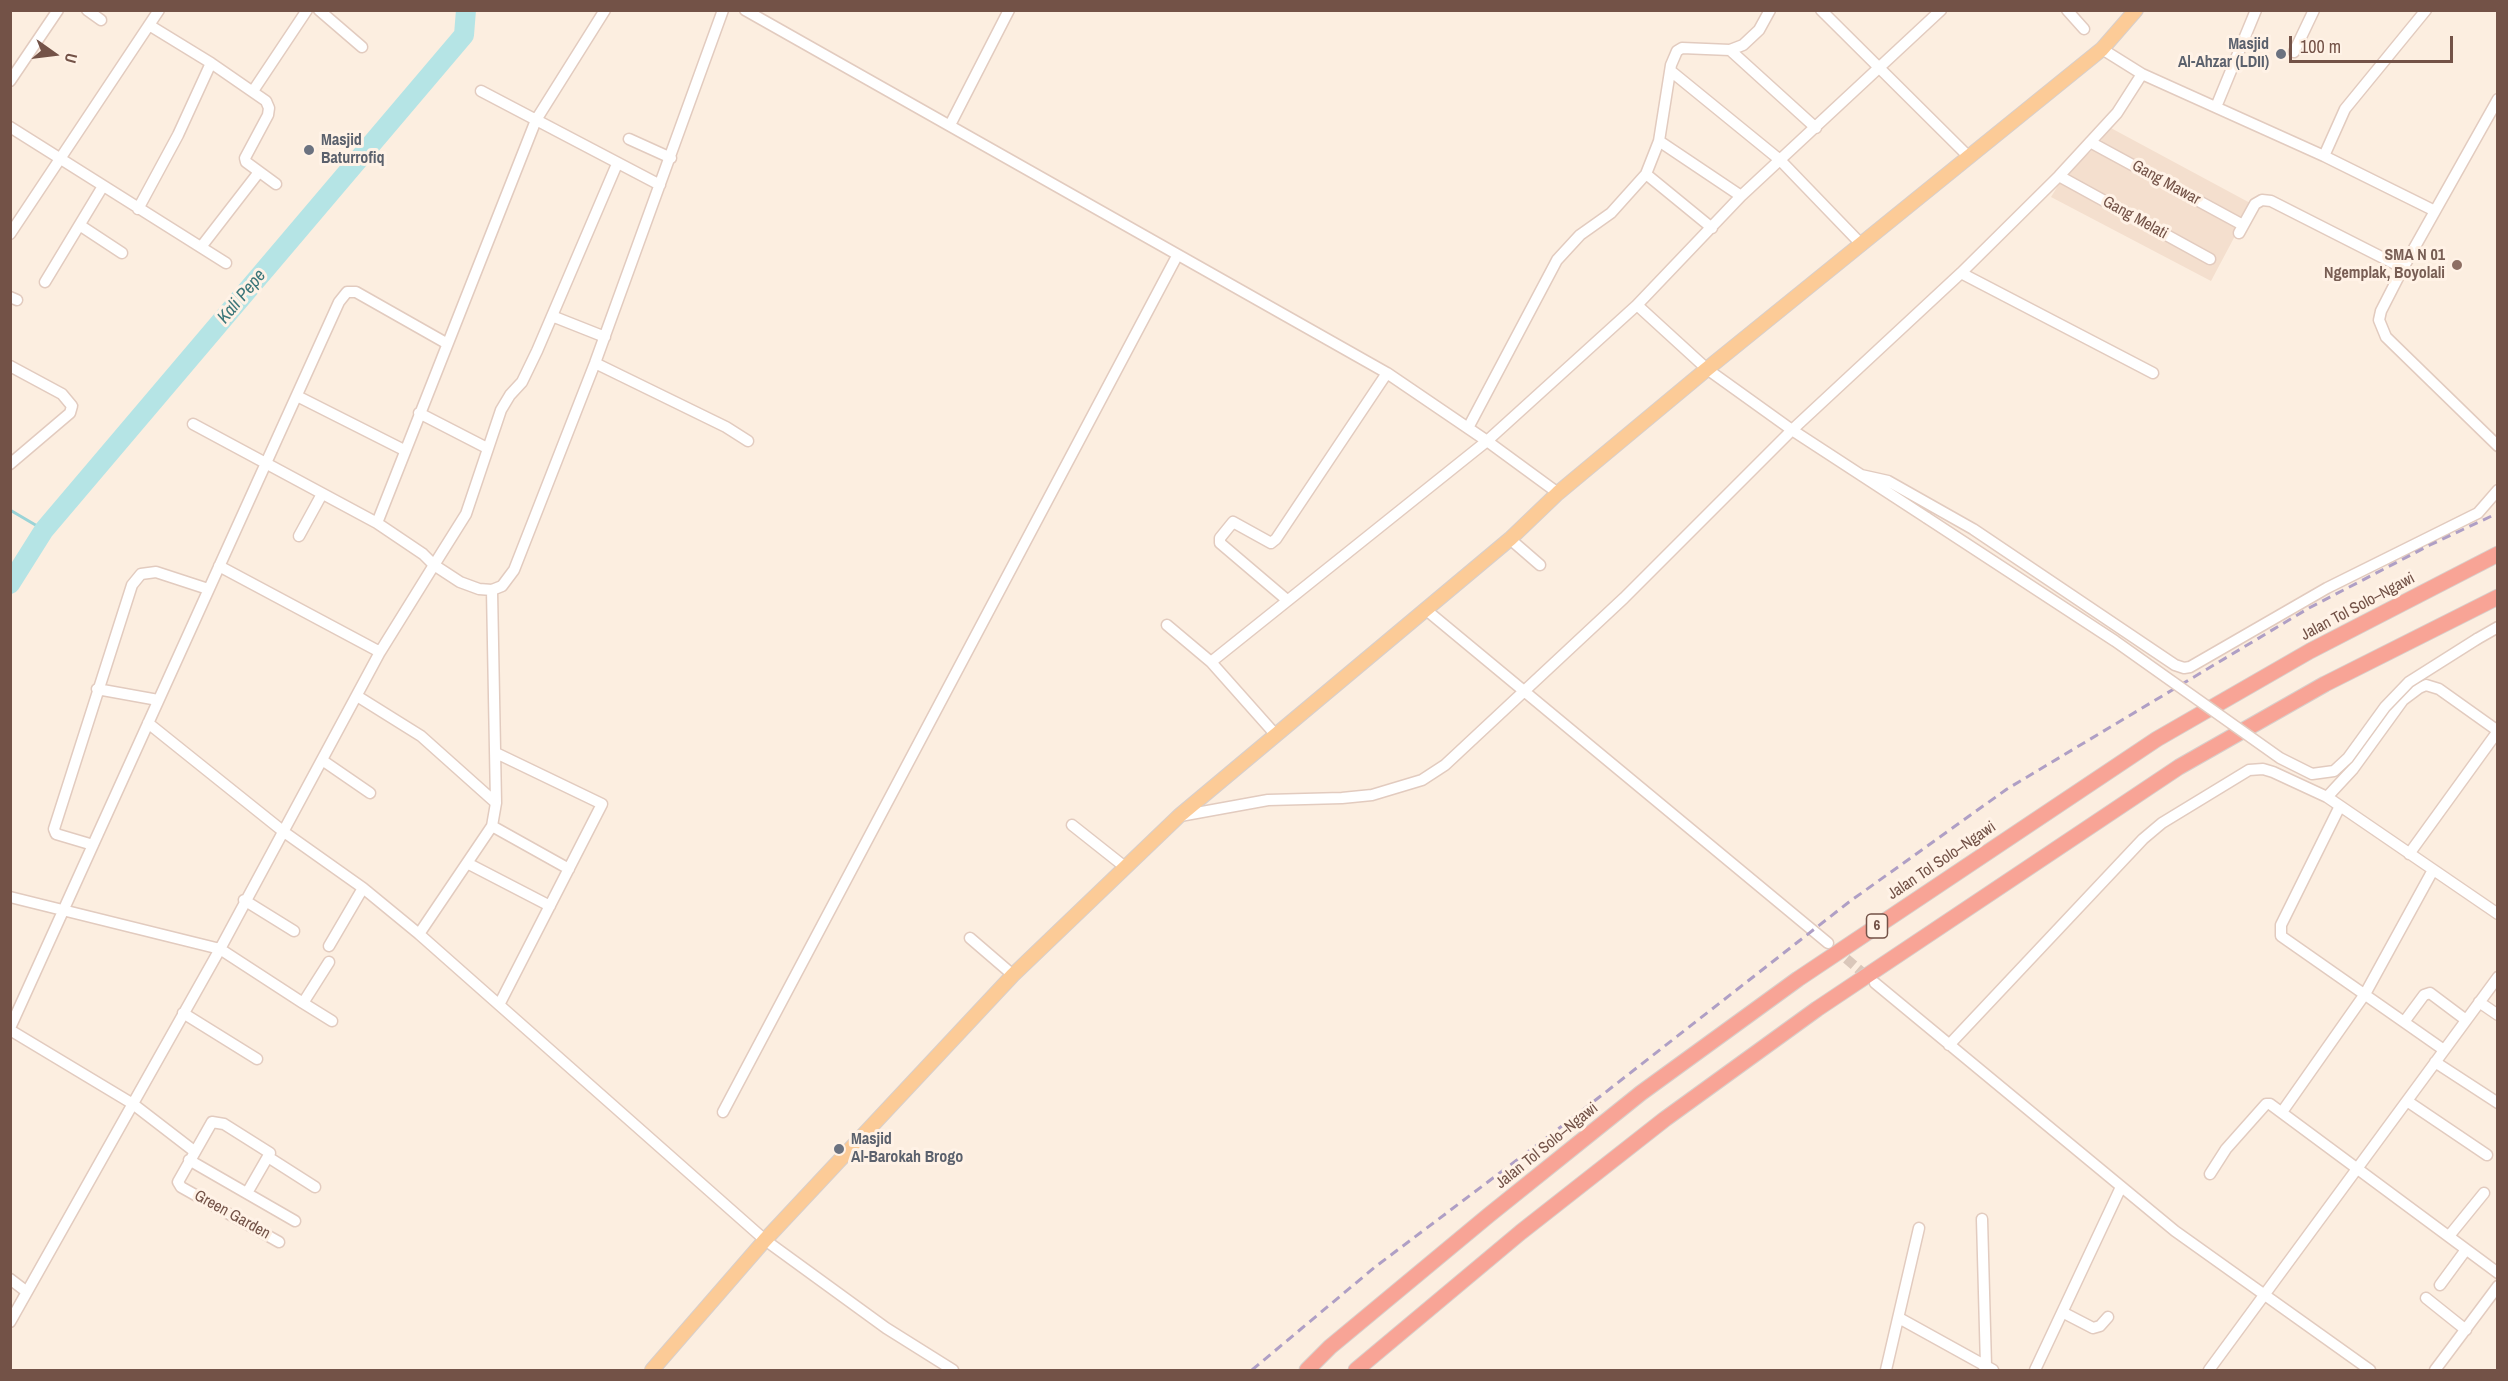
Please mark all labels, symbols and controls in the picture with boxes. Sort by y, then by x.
north arrow [24,24,84,84]
scale bar [2292,24,2456,62]
text: 100 m [2300,34,2341,59]
place label: Masjid Al-Ahzar (LDII) [2178,35,2269,73]
marker: Masjid Al-Ahzar (LDII) [2274,47,2288,61]
text: U [60,51,83,66]
place label: Masjid Baturrofiq [321,131,384,169]
marker: Masjid Baturrofiq [302,143,316,157]
street label: Gang Mawar [2129,156,2203,210]
street label: Gang Melati [2099,192,2171,244]
place label: SMA N 01 Ngemplak, Boyolali [2324,246,2445,284]
marker: SMA N 01 Ngemplak, Boyolali [2450,258,2464,272]
water label: Kali Pepe [213,266,271,328]
street label: Jalan Tol Solo–Ngawi [2298,569,2418,645]
street label: Jalan Tol Solo–Ngawi [1884,818,2000,904]
road number: 6 [1866,914,1888,938]
street label: Jalan Tol Solo–Ngawi [1492,1099,1602,1193]
place label: Masjid Al-Barokah Brogo [851,1130,963,1168]
marker: Masjid Al-Barokah Brogo [832,1142,846,1156]
street label: Green Garden [191,1186,273,1244]

